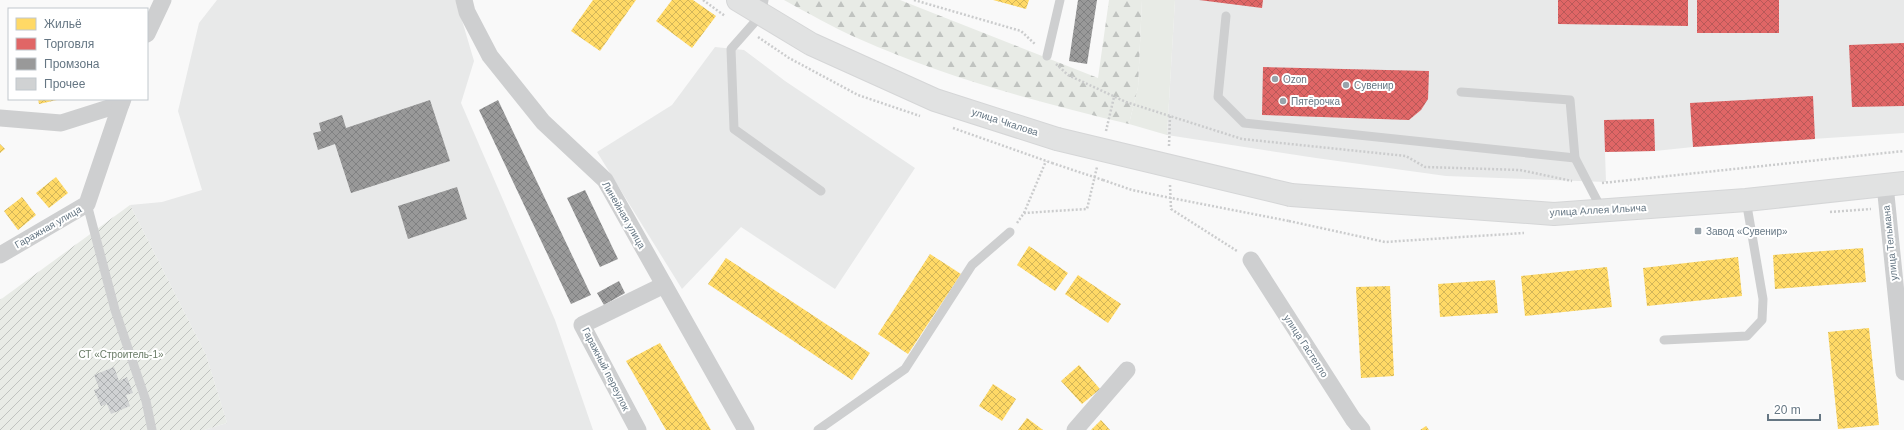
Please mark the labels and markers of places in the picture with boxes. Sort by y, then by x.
marker: Ozon [1270,74,1280,84]
place label: Ozon [1283,74,1307,85]
marker: Сувенир [1341,80,1351,90]
place label: Сувенир [1354,80,1394,91]
marker: Пятёрочка [1278,96,1288,106]
place label: Пятёрочка [1291,96,1340,107]
marker: Завод «Сувенир» [1693,226,1703,236]
place label: Завод «Сувенир» [1706,226,1788,237]

